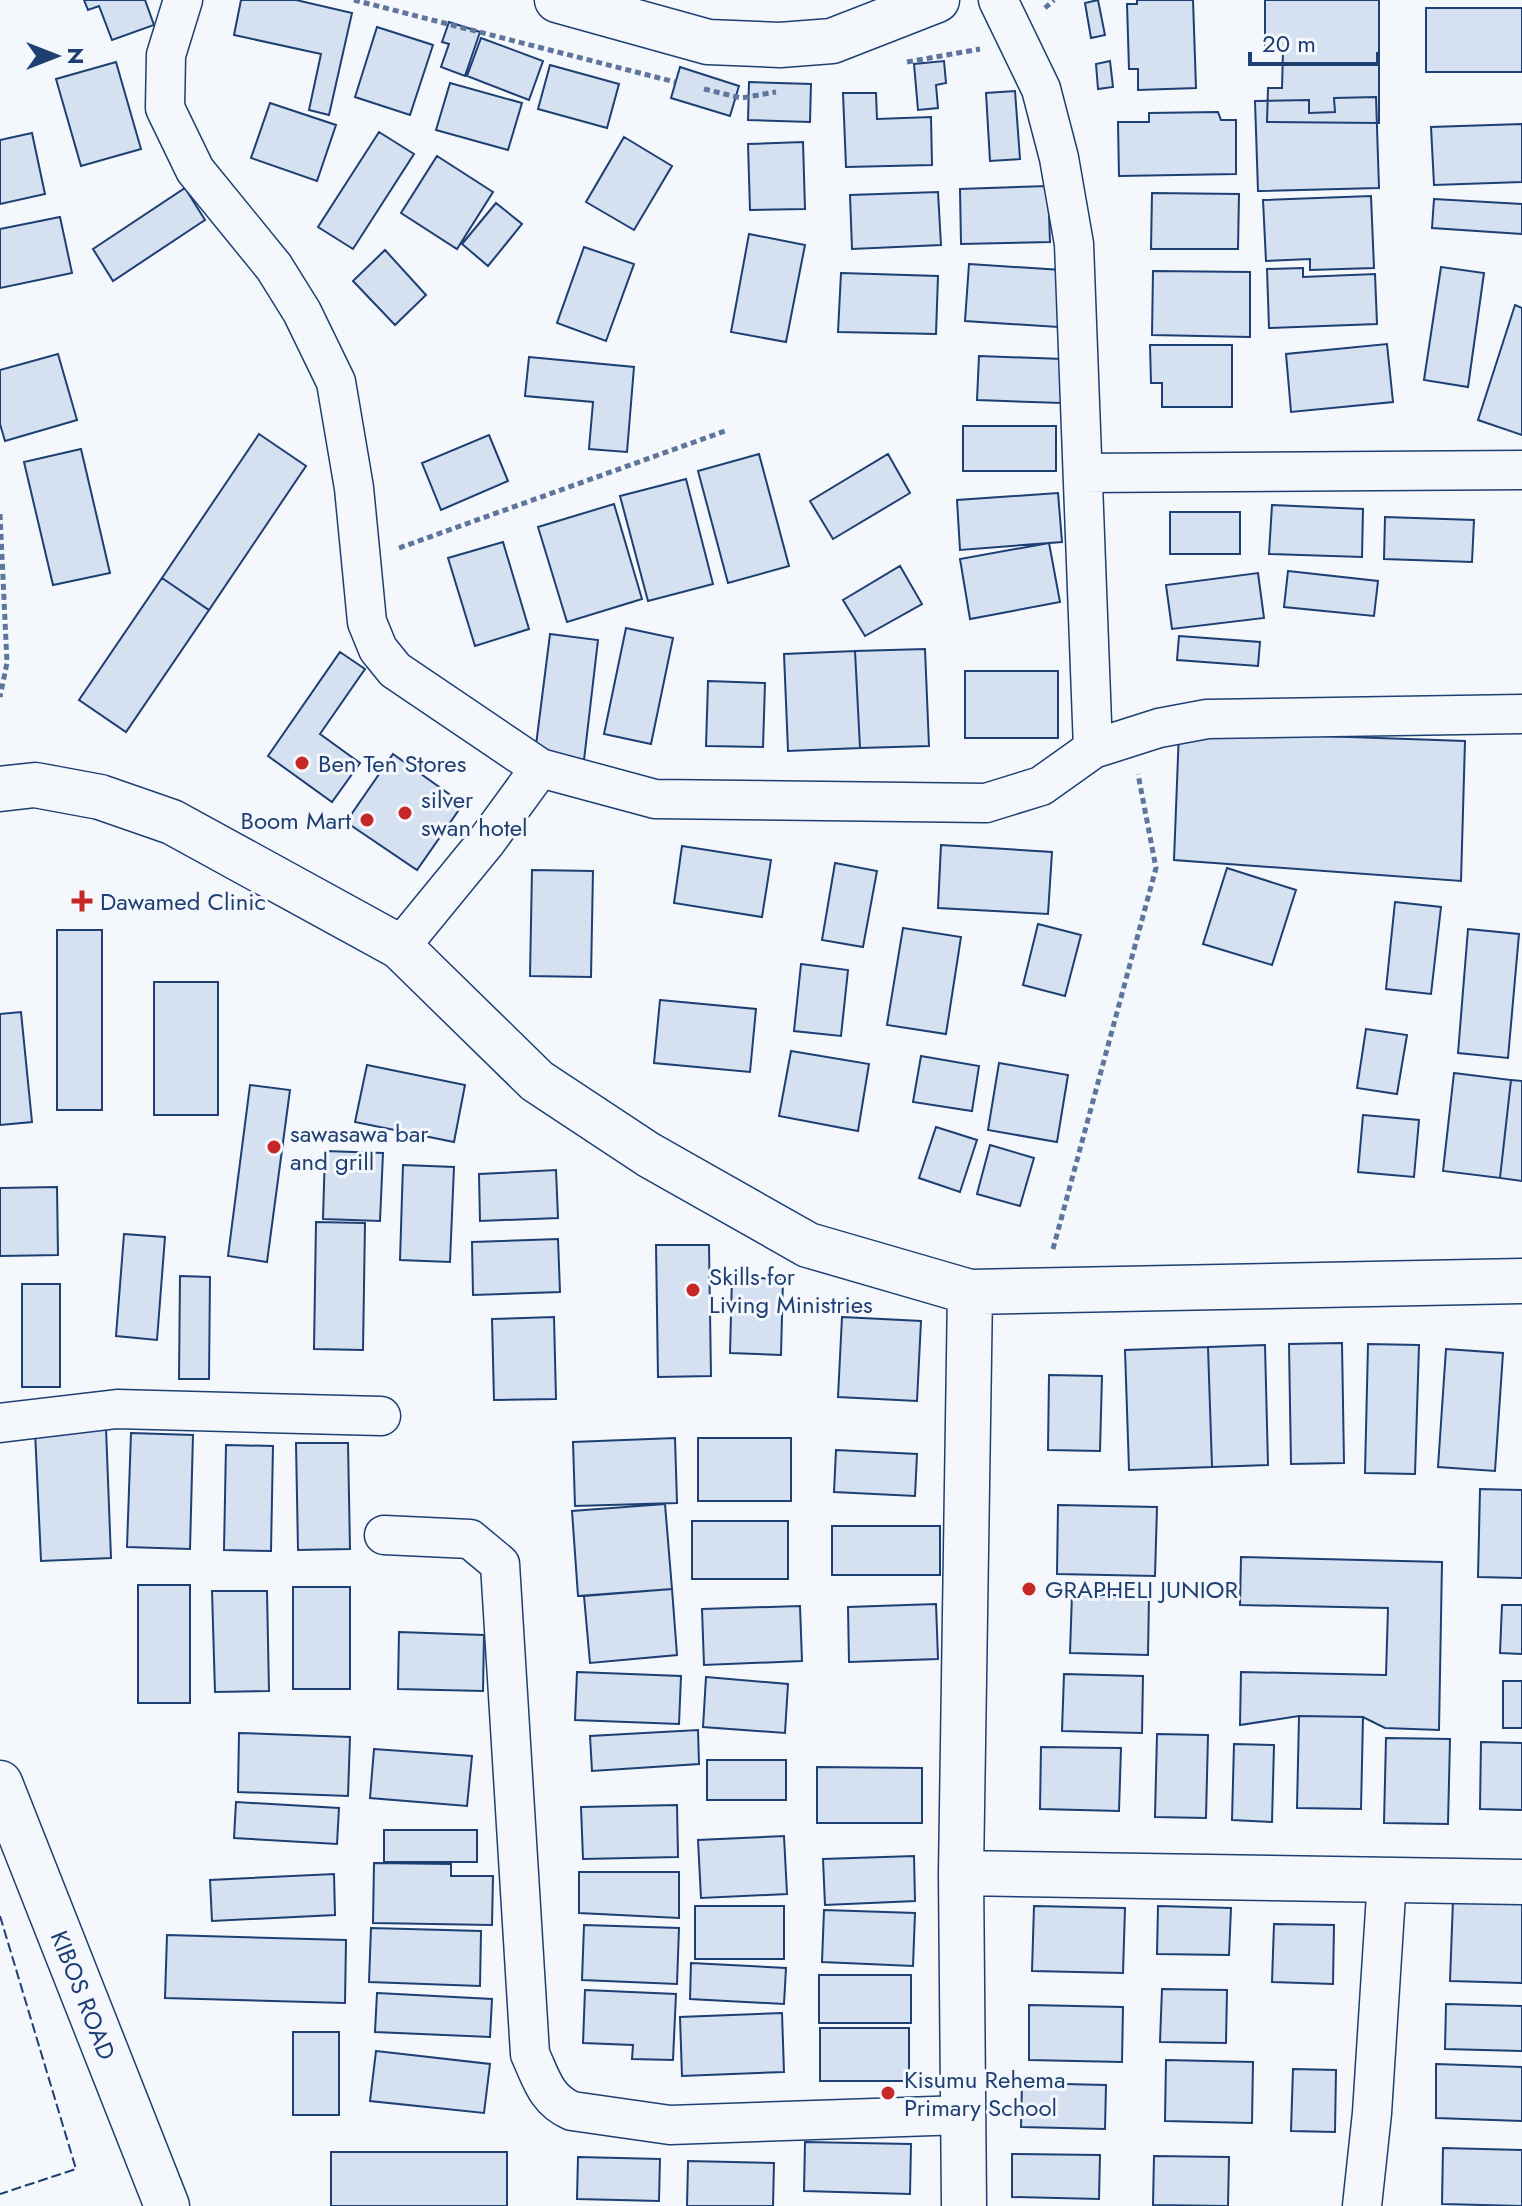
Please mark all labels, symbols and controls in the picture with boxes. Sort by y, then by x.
north arrow [16,16,96,96]
scale bar [1250,16,1378,66]
text: 20 m [1262,26,1316,61]
text: N [60,47,92,65]
place label: Ben Ten Stores [318,746,466,781]
marker: Ben Ten Stores [293,754,311,772]
place label: silver swan hotel [421,782,528,845]
place label: Boom Mart [241,803,351,838]
marker: silver swan hotel [396,804,414,822]
marker: Boom Mart [358,811,376,829]
place label: Dawamed Clinic [100,884,266,919]
marker: Dawamed Clinic [71,890,93,912]
place label: sawasawa bar and grill [290,1116,429,1179]
marker: sawasawa bar and grill [265,1138,283,1156]
place label: Skills for Living Ministries [709,1259,873,1322]
marker: Skills for Living Ministries [684,1281,702,1299]
place label: GRAPHELI JUNIOR [1045,1572,1238,1607]
marker: GRAPHELI JUNIOR [1020,1580,1038,1598]
street label: KIBOS ROAD [42,1925,125,2065]
place label: Kisumu Rehema Primary School [904,2062,1066,2125]
marker: Kisumu Rehema Primary School [879,2084,897,2102]

